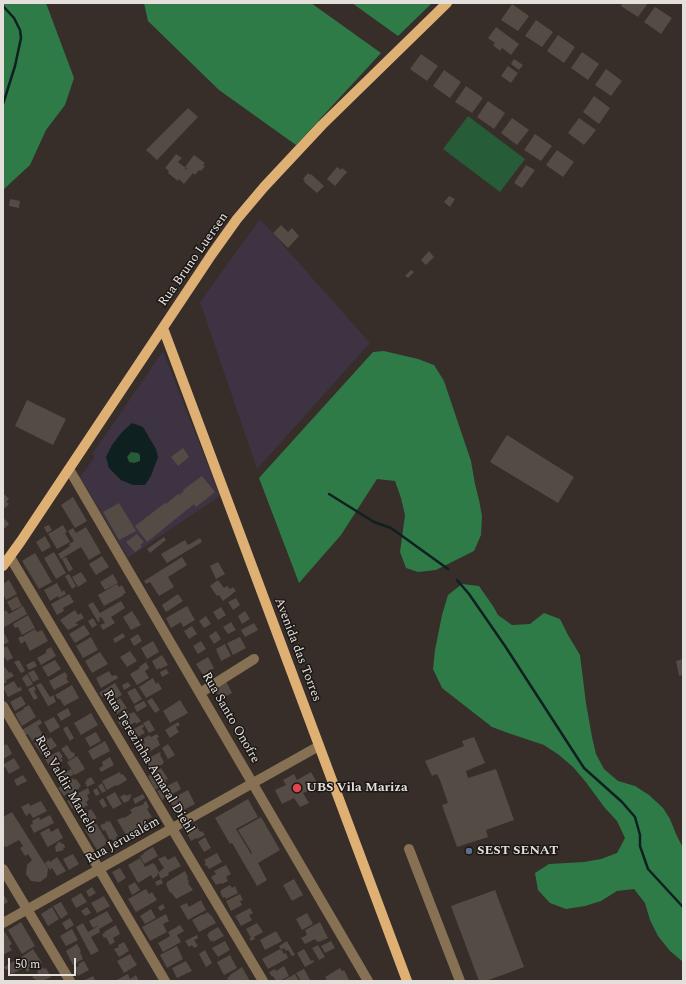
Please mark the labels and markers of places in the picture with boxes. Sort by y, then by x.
place label: UBS Vila Mariza [306,780,408,796]
marker: UBS Vila Mariza [291,782,303,794]
place label: SEST SENAT [477,843,558,859]
marker: SEST SENAT [464,846,474,856]

